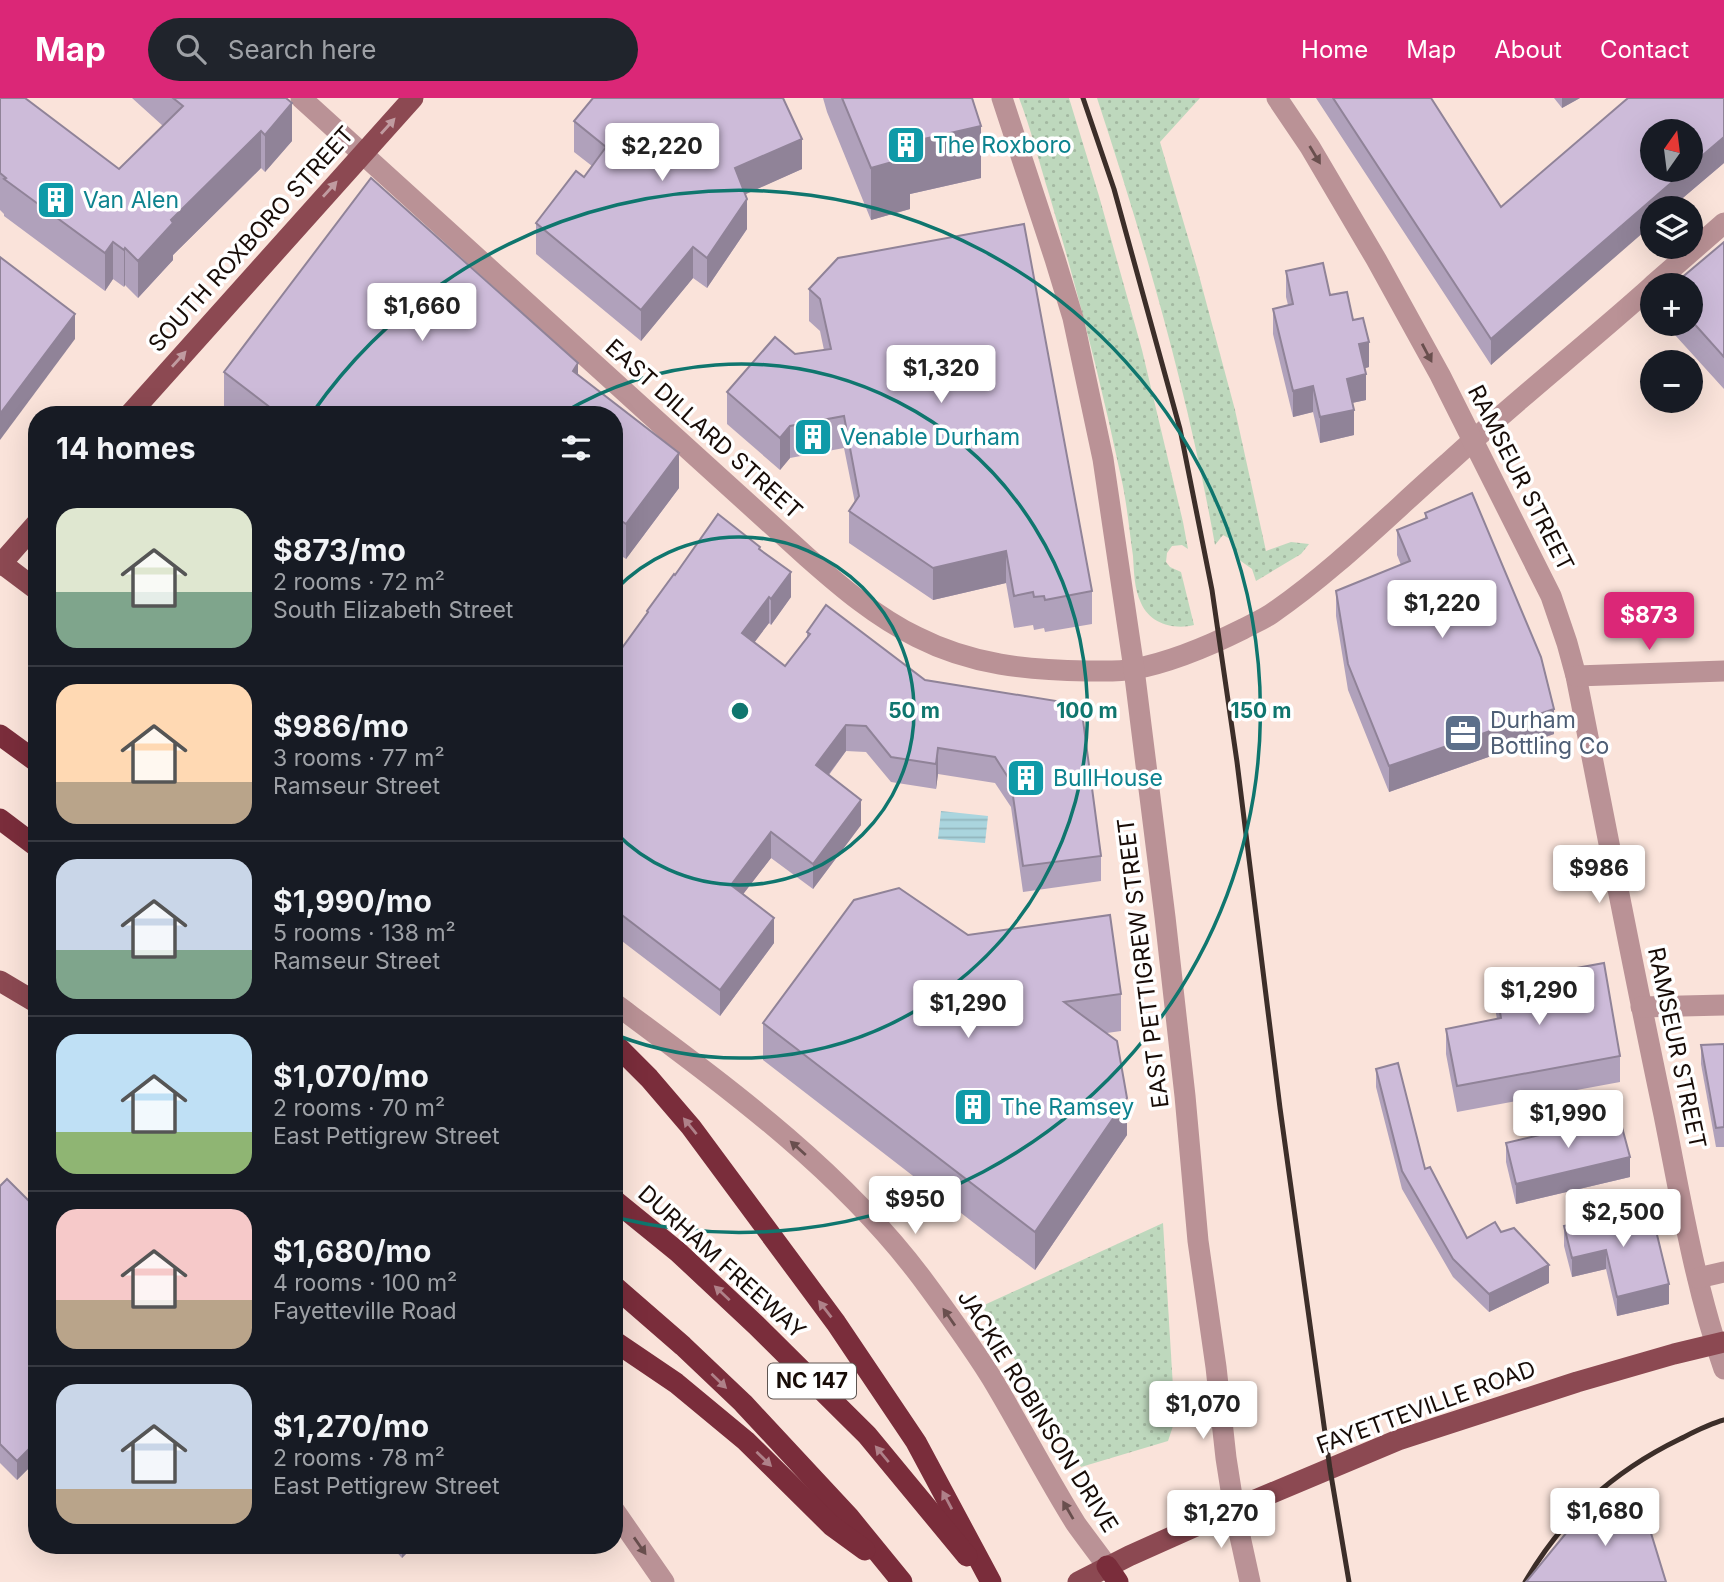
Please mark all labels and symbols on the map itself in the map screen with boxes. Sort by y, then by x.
one-way arrow [380,117,396,135]
north arrow [1640,119,1703,182]
street label: SOUTH ROXBORO STREET [142,121,360,357]
pin: $2,220 [605,123,719,183]
building icon: The Roxboro [885,124,927,166]
place label: The Roxboro [933,131,1072,159]
one-way arrow [1308,146,1321,165]
building icon: Van Alen [35,179,77,221]
one-way arrow [322,181,338,198]
place label: Van Alen [83,186,179,214]
pin: $1,660 [365,284,479,343]
street label: EAST DILLARD STREET [600,333,808,525]
one-way arrow [1421,343,1433,363]
pin: $1,320 [884,345,998,405]
one-way arrow [170,350,186,367]
street label: RAMSEUR STREET [1462,380,1580,576]
building icon: Venable Durham [792,416,834,458]
place label: Venable Durham [840,423,1020,451]
pin: $1,220 [1385,580,1499,640]
pin: $873 [1608,592,1690,652]
text: 50 m [888,698,940,723]
text: 100 m [1056,698,1118,723]
text: 150 m [1231,698,1291,723]
centre of rings [728,699,752,723]
place label: Durham Bottling Co [1490,706,1609,760]
office icon: Durham Bottling Co [1442,712,1484,754]
building icon: BullHouse [1005,757,1047,799]
place label: BullHouse [1053,764,1163,792]
street label: EAST PETTIGREW STREET [1111,816,1175,1110]
pin: $986 [1558,846,1640,905]
street label: RAMSEUR STREET [1642,945,1712,1151]
pin: $1,290 [1482,968,1596,1027]
pin: $1,290 [911,981,1025,1040]
building icon: The Ramsey [952,1086,994,1128]
pin: $1,990 [1511,1090,1625,1150]
place label: The Ramsey [1000,1093,1134,1121]
one-way arrow [683,1117,698,1134]
one-way arrow [790,1140,807,1156]
pin: $950 [874,1176,956,1236]
street label: DURHAM FREEWAY [632,1179,812,1345]
pin: $2,500 [1566,1190,1680,1249]
street label: JACKIE ROBINSON DRIVE [952,1284,1124,1538]
one-way arrow [713,1285,730,1301]
one-way arrow [818,1300,833,1318]
one-way arrow [942,1308,956,1326]
street label: FAYETTEVILLE ROAD [1313,1354,1539,1460]
road number: NC 147 [768,1364,856,1398]
one-way arrow [711,1372,728,1389]
pin: $1,070 [1146,1382,1260,1441]
one-way arrow [875,1445,890,1462]
one-way arrow [756,1451,772,1467]
pin: $1,680 [1548,1488,1662,1548]
one-way arrow [941,1490,953,1510]
pin: $1,270 [1164,1490,1278,1550]
one-way arrow [1062,1501,1075,1520]
one-way arrow [633,1537,647,1555]

